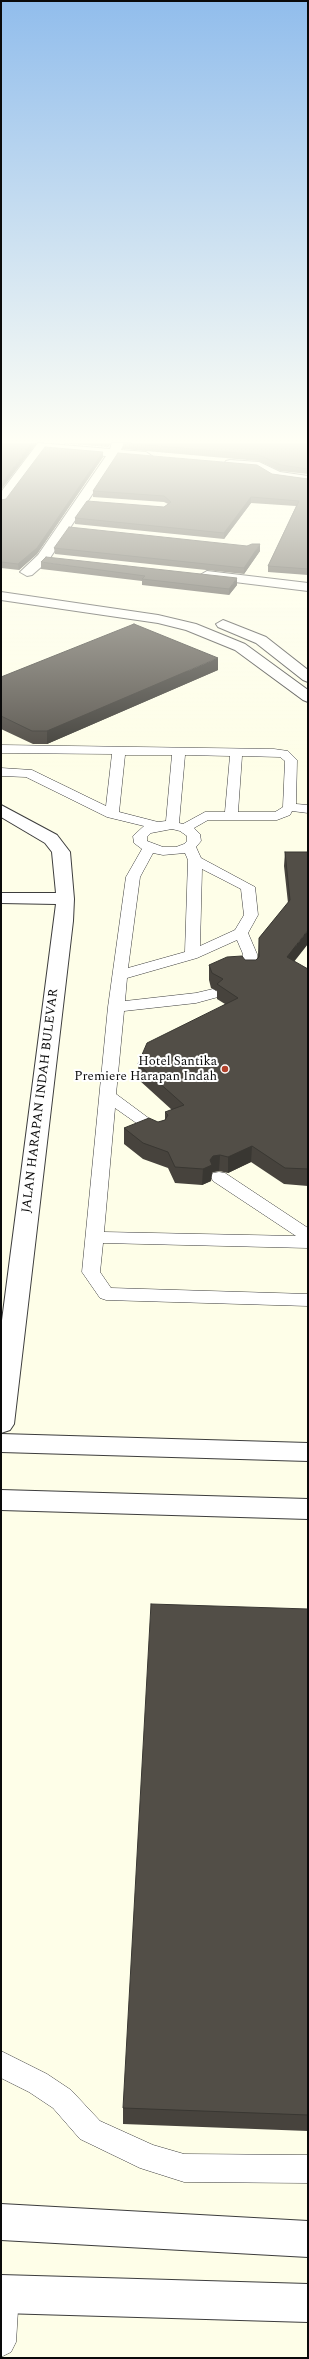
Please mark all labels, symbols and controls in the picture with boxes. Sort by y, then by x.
street label: JALAN HARAPAN INDAH BULEVAR [20,988,62,1214]
place label: Hotel Santika Premiere Harapan Indah [74,1054,217,1085]
marker: Hotel Santika Premiere Harapan Indah [220,1064,230,1074]

